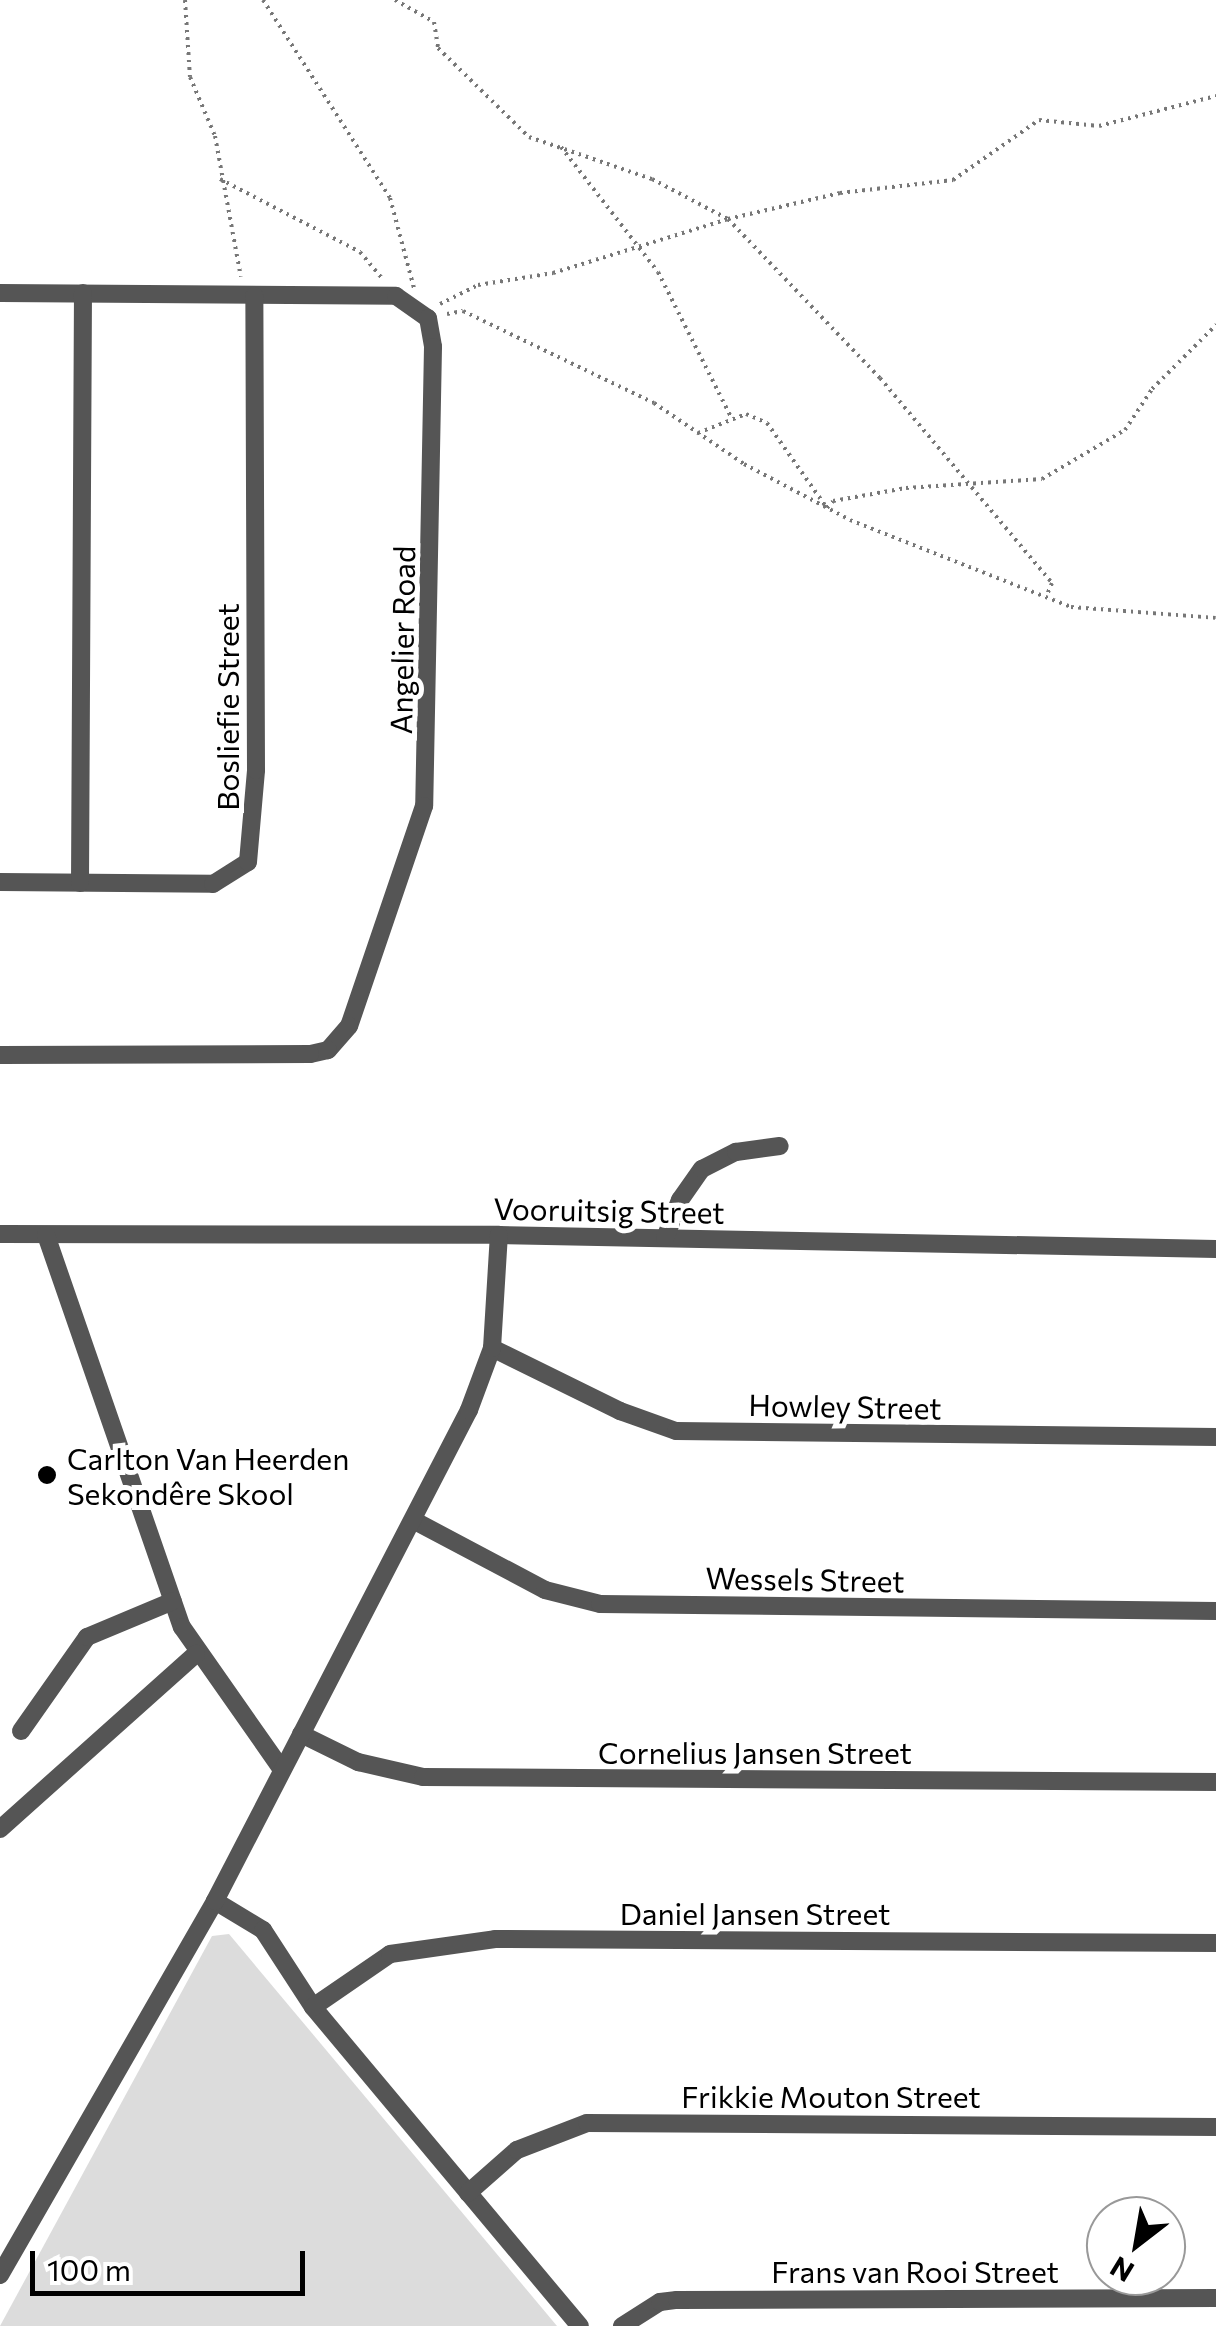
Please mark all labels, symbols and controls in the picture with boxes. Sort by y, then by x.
street label: Angelier Road [382,545,422,735]
street label: Bosliefie Street [209,603,245,811]
street label: Vooruitsig Street [493,1190,725,1230]
street label: Howley Street [748,1386,942,1426]
place label: Carlton Van Heerden Sekondêre Skool [67,1440,349,1510]
marker: Carlton Van Heerden Sekondêre Skool [36,1464,58,1486]
street label: Wessels Street [705,1559,905,1599]
street label: Cornelius Jansen Street [598,1734,912,1770]
street label: Daniel Jansen Street [620,1895,890,1931]
street label: Frikkie Mouton Street [681,2078,981,2114]
north arrow [1086,2196,1186,2296]
scale bar [35,2231,310,2293]
text: 100 m [47,2250,131,2287]
text: N [1104,2250,1139,2290]
street label: Frans van Rooi Street [771,2253,1059,2289]

